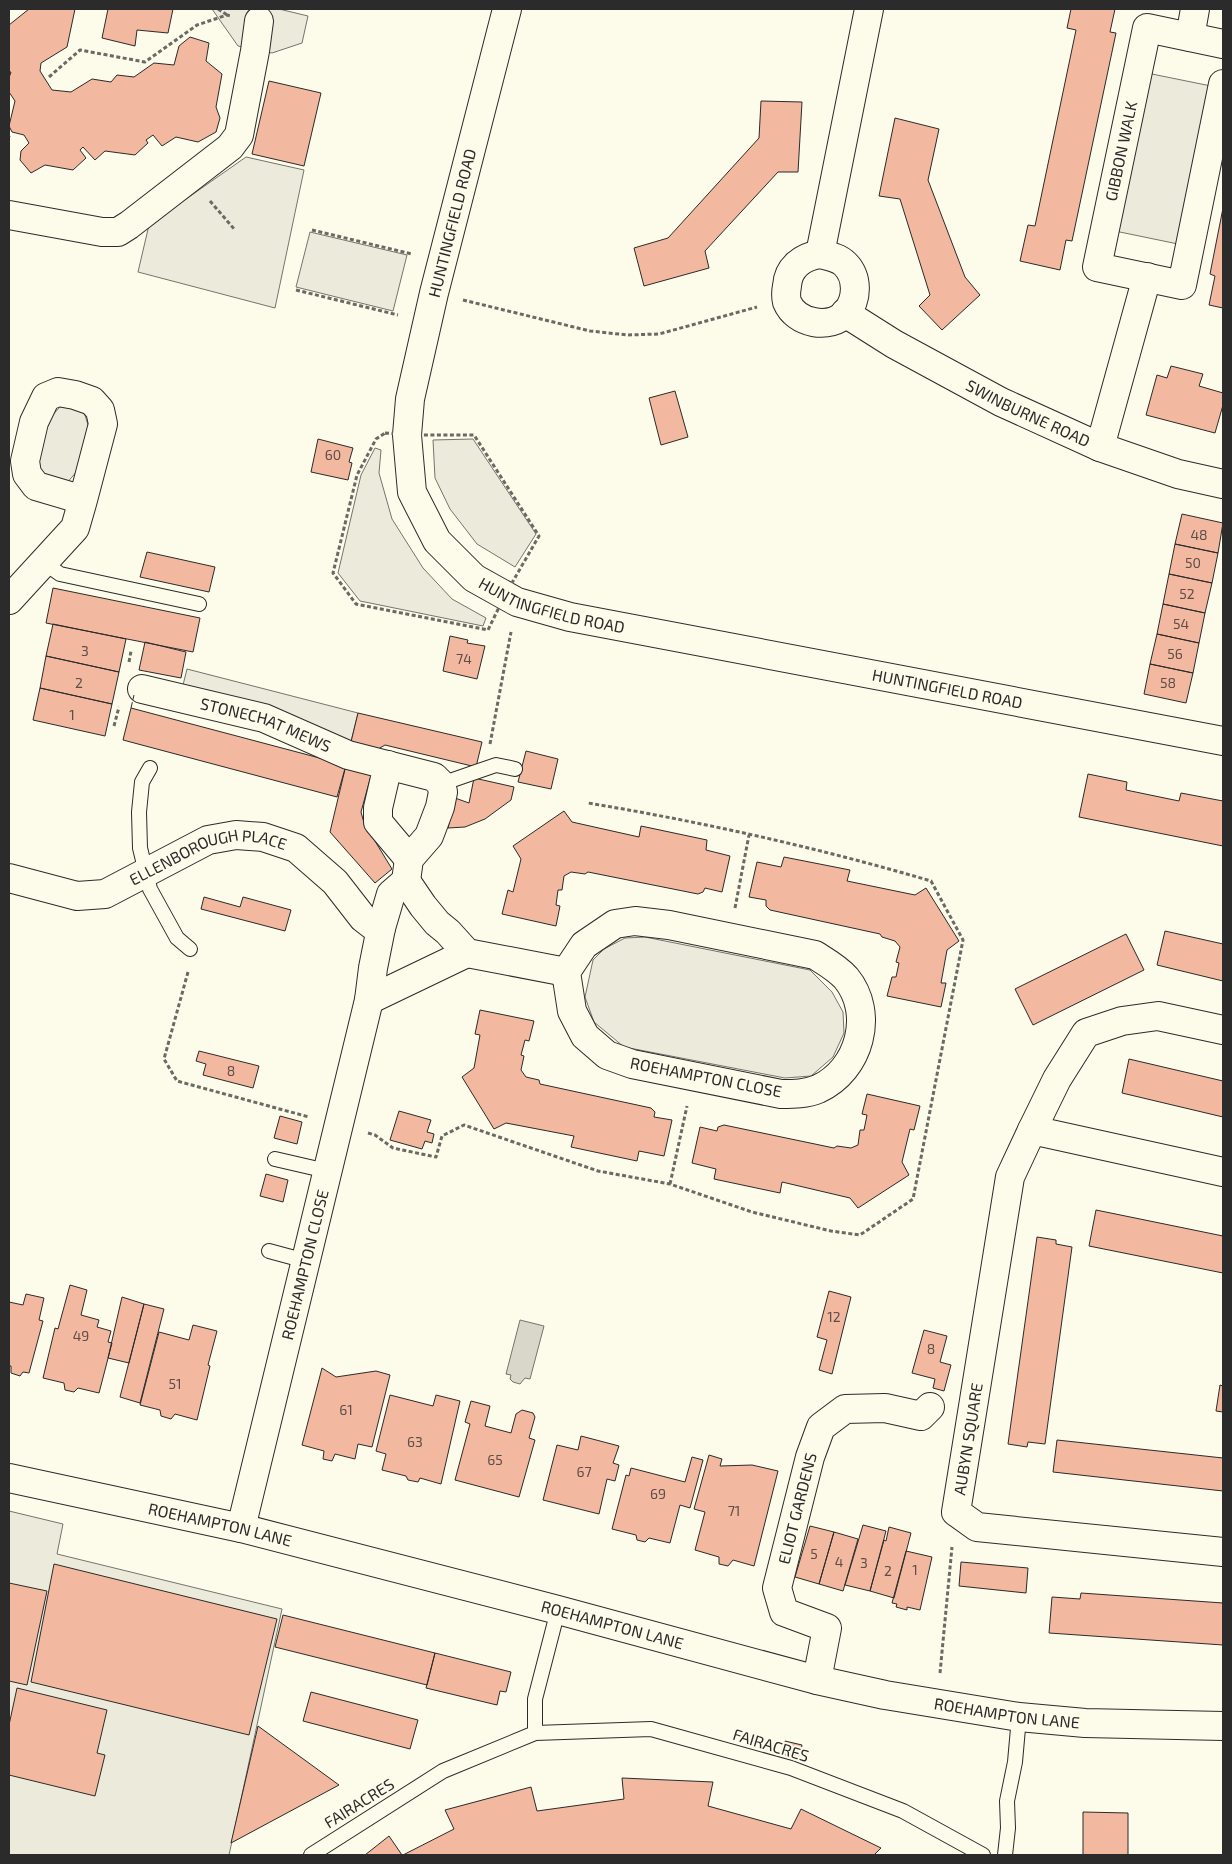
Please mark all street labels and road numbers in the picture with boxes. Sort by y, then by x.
street label: GIBBON WALK [1101,99,1141,203]
street label: HUNTINGFIELD ROAD [424,146,479,299]
street label: SWINBURNE ROAD [963,375,1093,450]
street label: HUNTINGFIELD ROAD [476,573,626,636]
street label: HUNTINGFIELD ROAD [871,665,1024,712]
street label: STONECHAT MEWS [199,693,334,755]
street label: ELLENBOROUGH PLACE [126,825,289,889]
street label: ROEHAMPTON CLOSE [629,1052,784,1101]
street label: ROEHAMPTON CLOSE [277,1187,332,1342]
street label: AUBYN SQUARE [949,1381,987,1497]
street label: ELIOT GARDENS [773,1451,820,1566]
street label: ROEHAMPTON LANE [147,1498,294,1550]
street label: ROEHAMPTON LANE [539,1596,686,1653]
street label: ROEHAMPTON LANE [933,1693,1081,1731]
street label: FAIRACRES [731,1724,812,1765]
street label: FAIRACRES [320,1774,397,1831]

